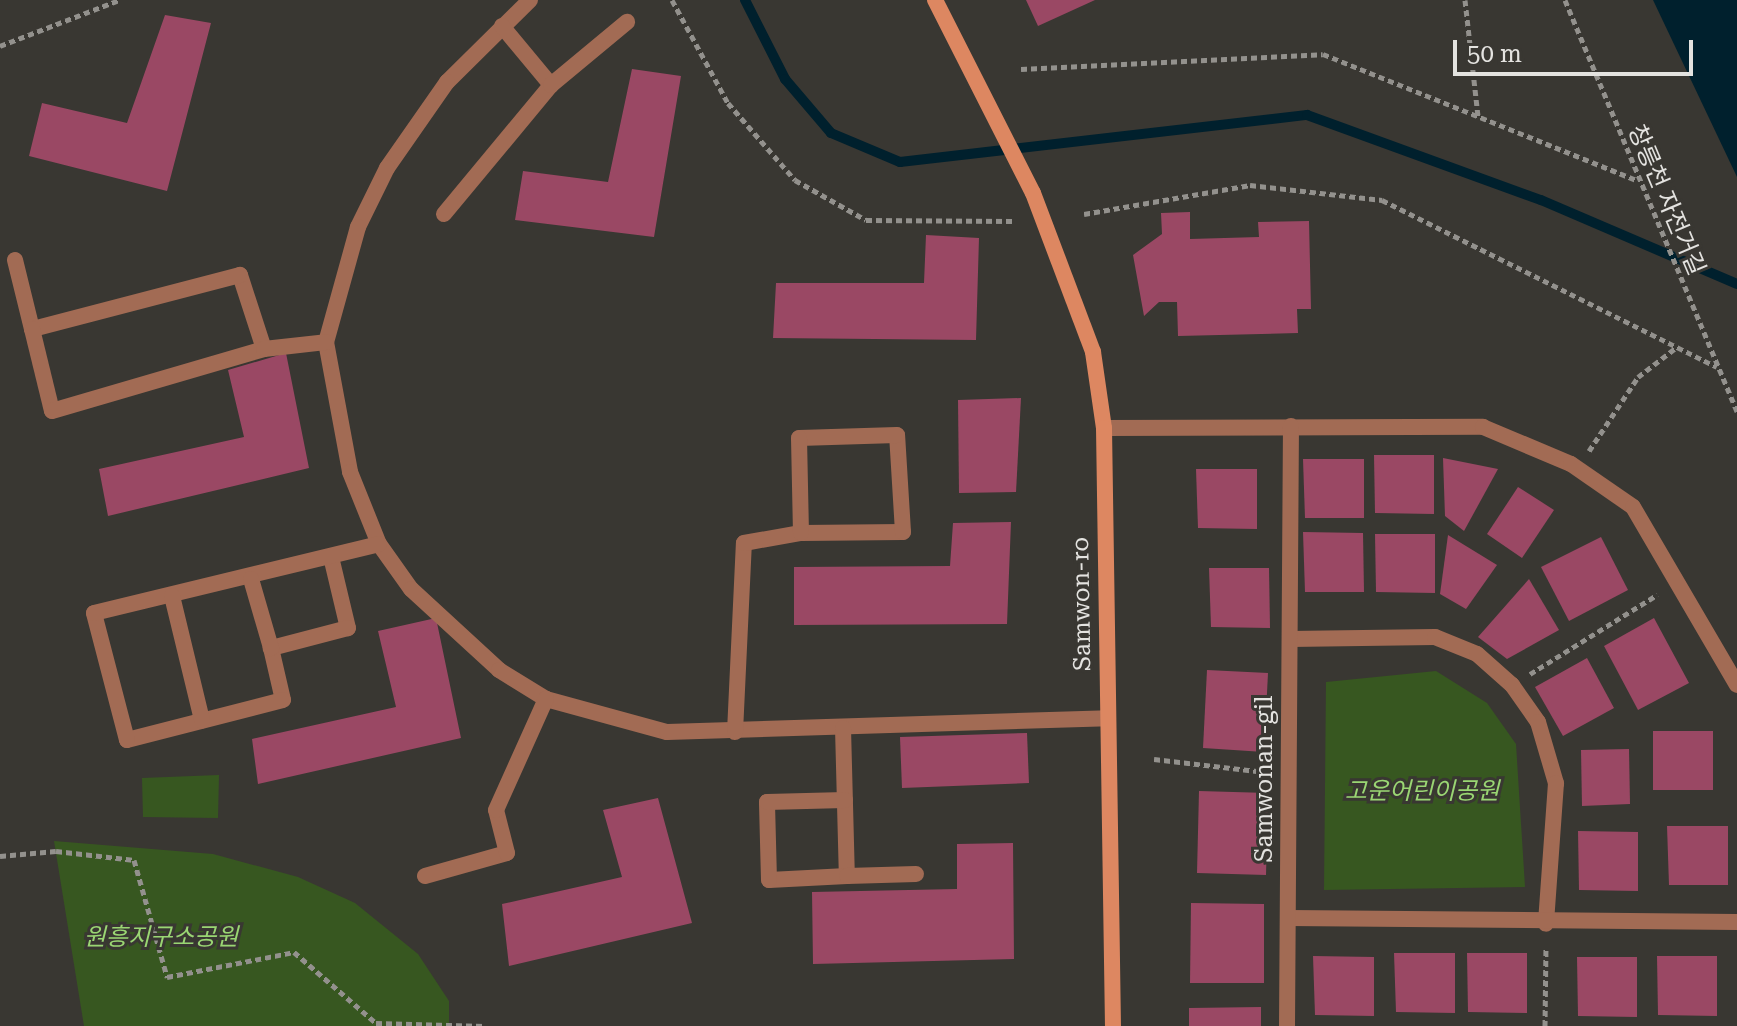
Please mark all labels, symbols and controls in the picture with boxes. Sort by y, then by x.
scale bar [1457,24,1697,74]
text: 50 m [1467,40,1522,68]
street label: 창릉천 자전거길 [1621,120,1711,280]
street label: Samwon-ro [1066,537,1098,671]
street label: Samwonan-gil [1251,695,1279,863]
park label: 고운어린이공원 [1345,778,1499,806]
park label: 원흥지구소공원 [84,924,238,952]

